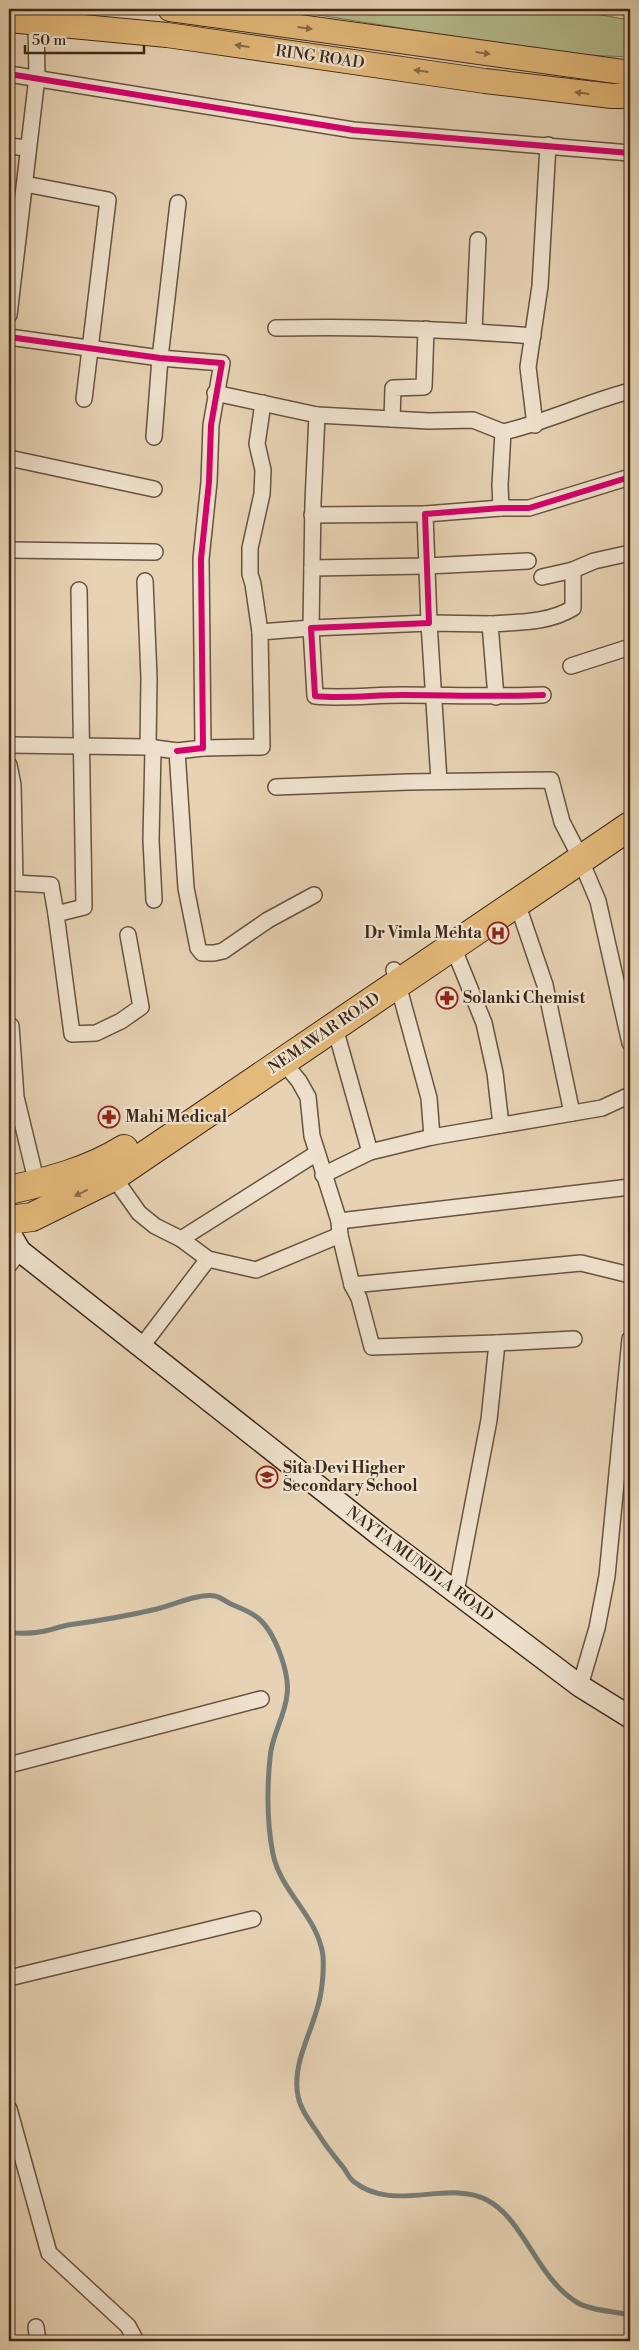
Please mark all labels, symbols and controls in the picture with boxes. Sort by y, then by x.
scale bar [25,22,144,54]
one-way arrow [297,24,313,32]
text: 50 m [32,31,66,50]
one-way arrow [234,41,250,49]
street label: RING ROAD [274,41,366,73]
one-way arrow [476,50,492,58]
one-way arrow [412,67,428,75]
one-way arrow [573,88,589,96]
hospital icon: Dr Vimla Mehta [486,921,510,945]
place label: Dr Vimla Mehta [364,923,482,943]
pharmacy icon: Solanki Chemist [435,986,459,1010]
street label: NEMAWAR ROAD [264,988,384,1078]
place label: Solanki Chemist [463,988,585,1008]
pharmacy icon: Mahi Medical [97,1105,121,1129]
place label: Mahi Medical [125,1107,228,1127]
one-way arrow [74,1189,88,1197]
place label: Sita Devi Higher Secondary School [283,1458,418,1496]
school or university icon: Sita Devi Higher Secondary School [255,1465,279,1489]
street label: NAYTA MUNDLA ROAD [342,1502,498,1626]

